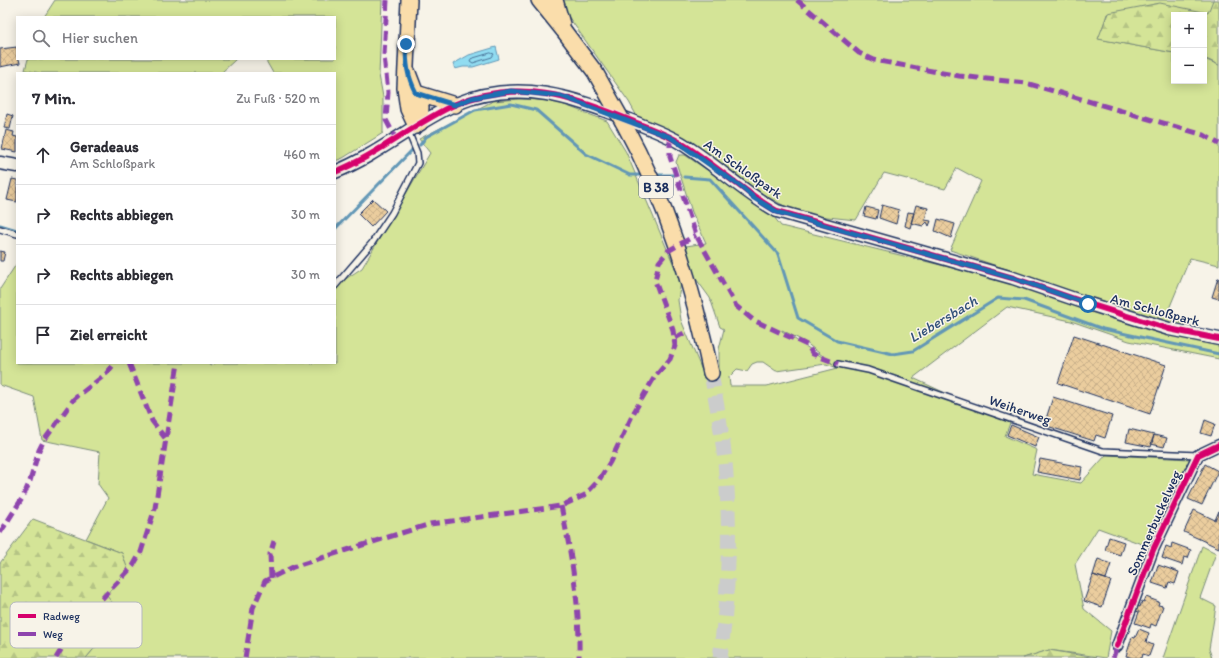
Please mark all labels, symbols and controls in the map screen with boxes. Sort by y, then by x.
map controls [1171,12,1207,84]
button: + [1171,12,1207,48]
search box [16,16,336,60]
icon: search [30,27,52,49]
text: Hier suchen [62,29,138,47]
route end [397,35,415,53]
button: − [1171,48,1207,84]
text: 7 Min. [32,88,76,108]
text: Zu Fuß · 520 m [236,91,320,106]
street label: Am Schloßpark [700,136,786,203]
text: Geradeaus [70,138,139,156]
icon: ahead [32,144,54,166]
text: 460 m [283,147,320,162]
text: Am Schloßpark [70,156,155,171]
road number: B 38 [639,176,673,198]
icon: right [32,204,54,226]
text: Rechts abbiegen [70,206,173,224]
text: 30 m [291,207,320,222]
icon: right [32,264,54,286]
text: Rechts abbiegen [70,266,173,284]
text: 30 m [291,267,320,282]
street label: Am Schloßpark [1108,290,1202,330]
water label: Liebersbach [906,292,980,346]
route start [1079,295,1097,313]
icon: arrive [32,324,54,346]
text: Ziel erreicht [70,326,147,344]
street label: Weiherweg [987,391,1054,429]
street label: Sommerbuckelweg [1123,467,1185,578]
legend [10,602,142,648]
text: Radweg [43,610,80,623]
text: Weg [43,628,63,641]

